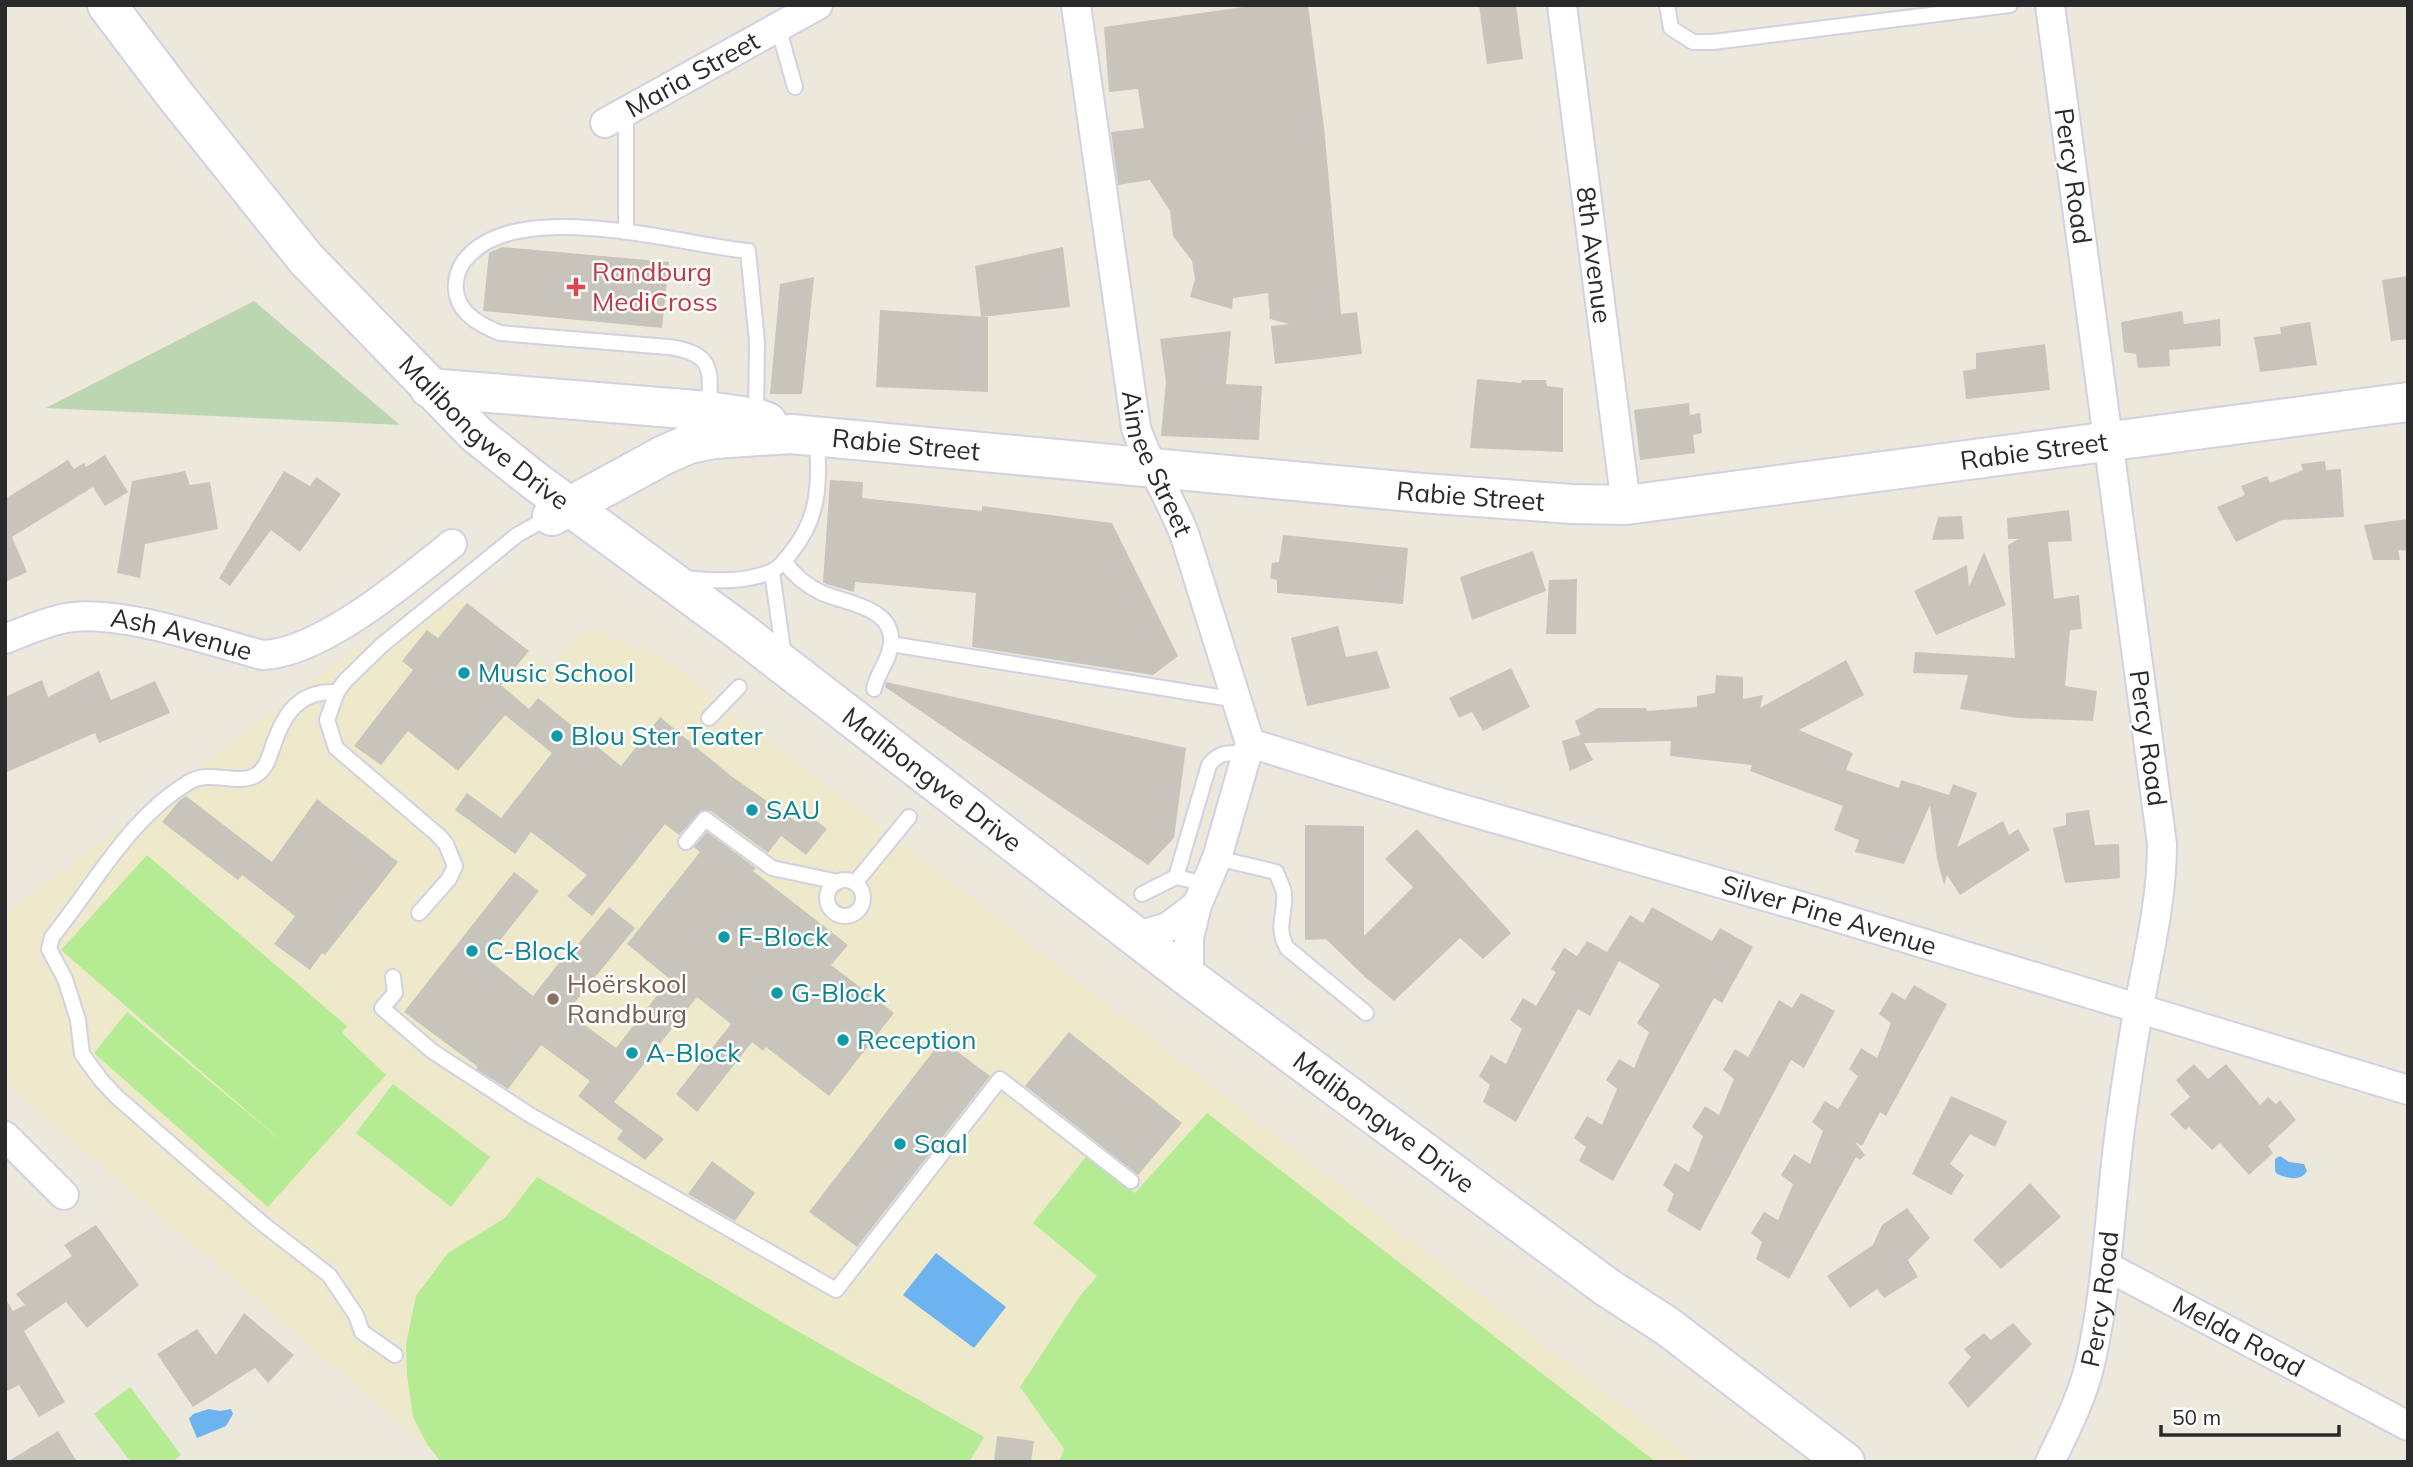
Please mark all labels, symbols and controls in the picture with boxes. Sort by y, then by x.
street label: Maria Street [620,24,765,124]
street label: Percy Road [2048,106,2099,246]
street label: 8th Avenue [1569,185,1620,325]
place label: Randburg MediCross [592,255,718,318]
marker: Randburg MediCross [566,277,586,297]
street label: Malibongwe Drive [392,348,576,517]
street label: Aimee Street [1115,388,1200,541]
street label: Rabie Street [831,421,981,468]
street label: Rabie Street [1958,425,2109,477]
street label: Rabie Street [1395,474,1546,518]
street label: Ash Avenue [108,601,256,667]
place label: Music School [478,656,634,689]
marker: Music School [456,665,472,681]
street label: Percy Road [2123,668,2174,808]
street label: Malibongwe Drive [836,700,1029,859]
place label: Blou Ster Teater [571,719,764,752]
marker: Blou Ster Teater [549,728,565,744]
place label: SAU [766,793,820,826]
marker: SAU [744,802,760,818]
street label: Silver Pine Avenue [1718,867,1940,962]
place label: F-Block [738,920,829,953]
marker: F-Block [716,929,732,945]
place label: C-Block [486,934,580,967]
marker: C-Block [464,943,480,959]
place label: Hoërskool Randburg [567,967,687,1030]
place label: G-Block [791,976,887,1009]
marker: G-Block [769,985,785,1001]
marker: Hoërskool Randburg [545,991,561,1007]
place label: Reception [857,1023,976,1056]
marker: Reception [835,1032,851,1048]
place label: A-Block [646,1036,741,1069]
street label: Malibongwe Drive [1287,1044,1482,1200]
marker: A-Block [624,1045,640,1061]
place label: Saal [914,1127,968,1160]
marker: Saal [892,1136,908,1152]
street label: Percy Road [2073,1229,2125,1370]
street label: Melda Road [2167,1287,2310,1384]
scale bar [2161,1394,2340,1438]
text: 50 m [2172,1404,2221,1430]

